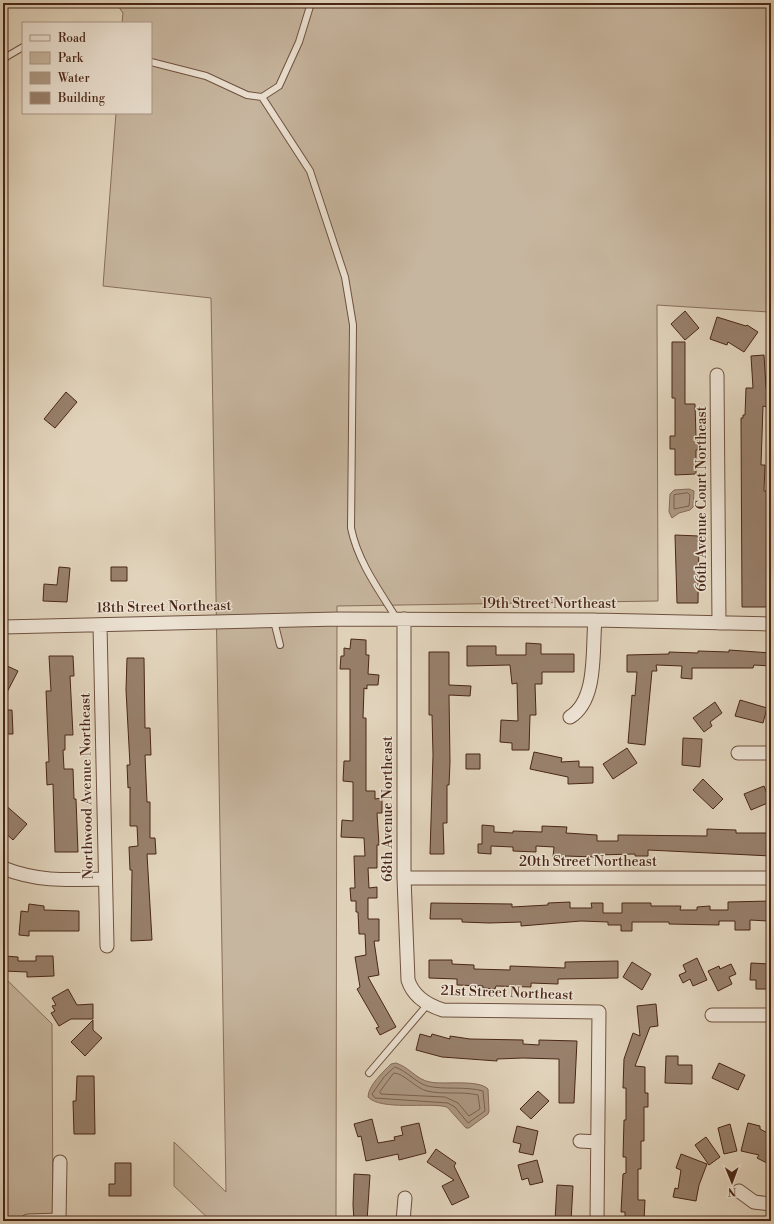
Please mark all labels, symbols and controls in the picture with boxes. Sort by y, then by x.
legend [22,22,152,114]
text: Road [58,31,86,46]
text: Park [58,51,84,66]
text: Water [57,71,90,86]
text: Building [57,91,106,106]
street label: 66th Avenue Court Northeast [693,406,711,592]
street label: 19th Street Northeast [482,595,616,613]
street label: 18th Street Northeast [96,597,232,617]
street label: Northwood Avenue Northeast [76,693,98,879]
street label: 68th Avenue Northeast [379,736,397,882]
street label: 20th Street Northeast [519,853,657,871]
street label: 21st Street Northeast [440,982,574,1004]
north arrow [712,1162,752,1202]
text: N [727,1184,737,1198]

